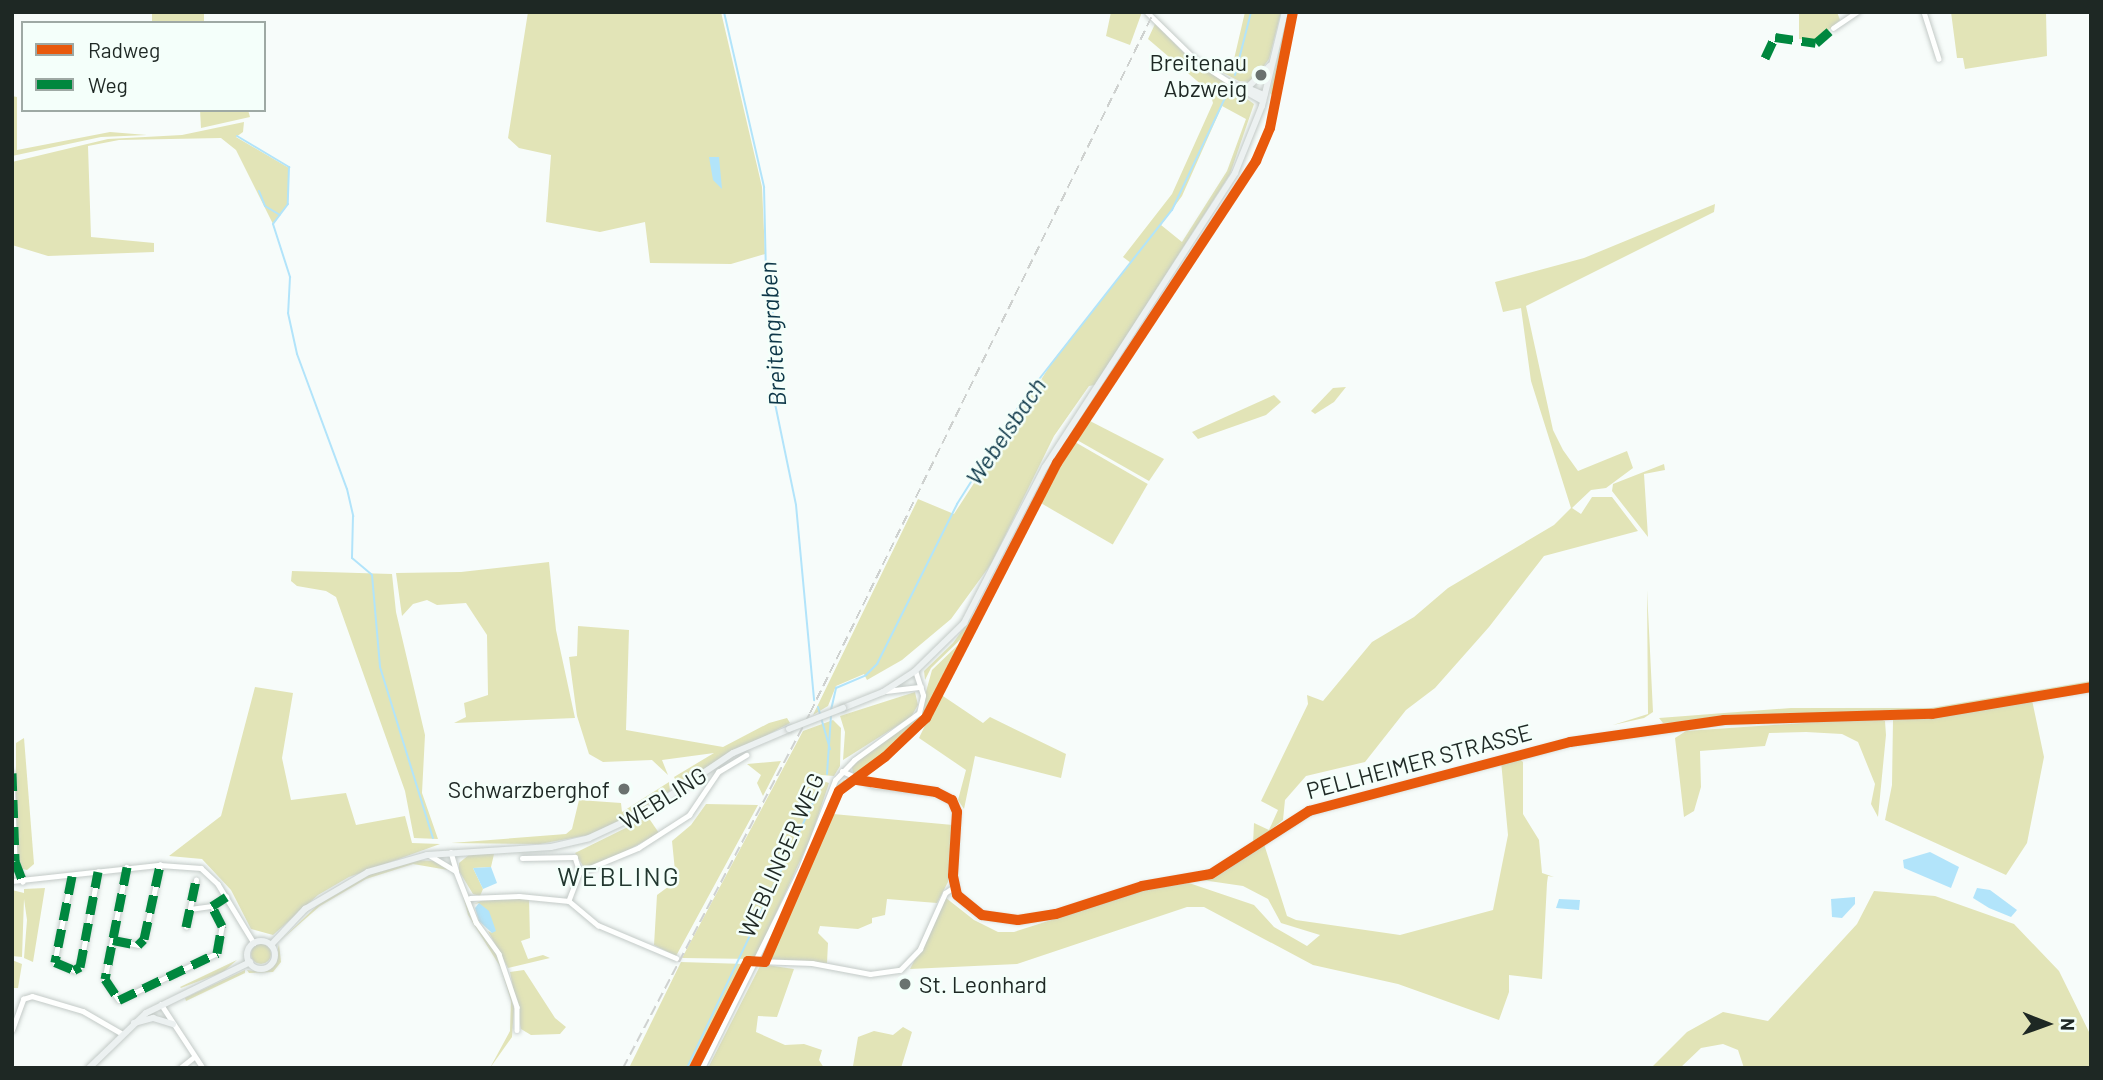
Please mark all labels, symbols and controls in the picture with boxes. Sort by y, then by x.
legend [21,21,266,112]
text: Radweg [88,37,160,62]
place label: Breitenau Abzweig [1149,48,1247,102]
marker: Breitenau Abzweig [1253,67,1269,83]
text: Weg [88,72,128,97]
water label: Breitengraben [753,261,791,407]
water label: Webelsbach [959,372,1051,490]
street label: PELLHEIMER STRASSE [1303,718,1535,804]
street label: WEBLING [615,761,711,835]
street label: WEBLINGER WEG [732,768,830,942]
place label: Schwarzberghof [448,775,610,803]
marker: Schwarzberghof [616,781,632,797]
district label: WEBLING [558,860,680,892]
place label: St. Leonhard [919,970,1047,998]
marker: St. Leonhard [897,976,913,992]
north arrow [2012,989,2082,1059]
text: N [2057,1018,2080,1031]

